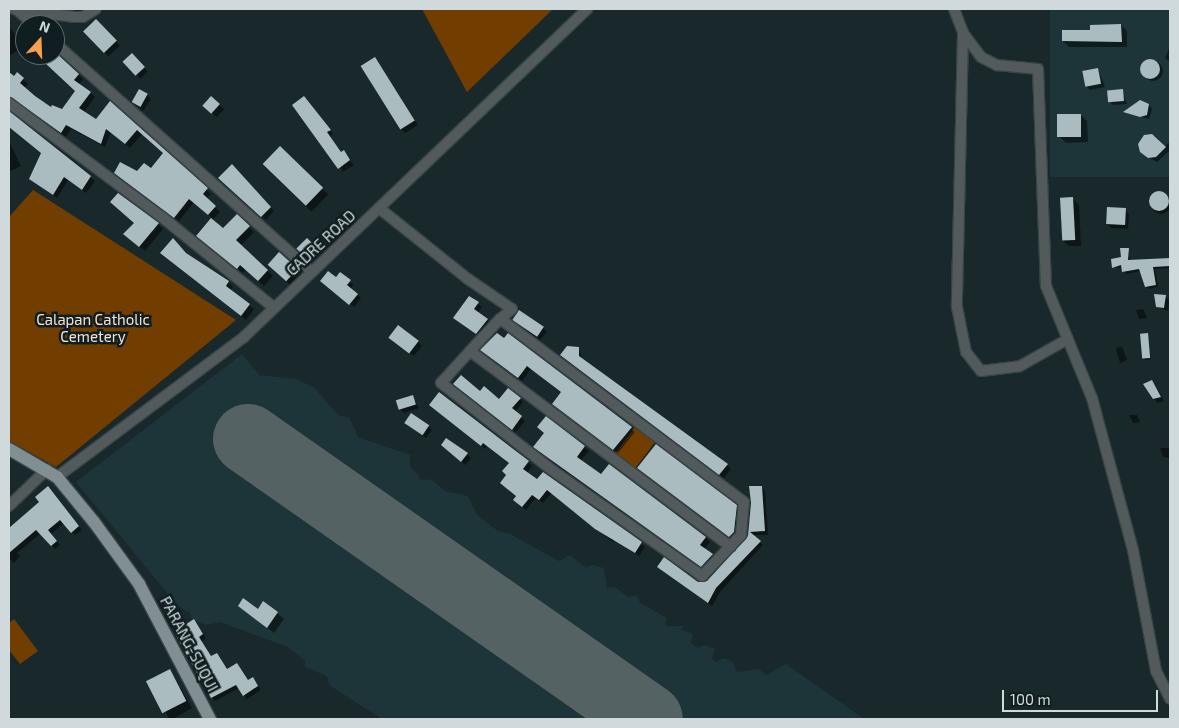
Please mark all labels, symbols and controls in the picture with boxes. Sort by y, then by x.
north arrow [15,15,65,65]
text: N [37,17,53,36]
street label: CADRE ROAD [283,207,359,279]
park label: Calapan Catholic Cemetery [36,310,150,345]
street label: PARANG-SUQUI [156,593,222,695]
scale bar [1004,680,1160,712]
text: 100 m [1010,690,1051,708]

